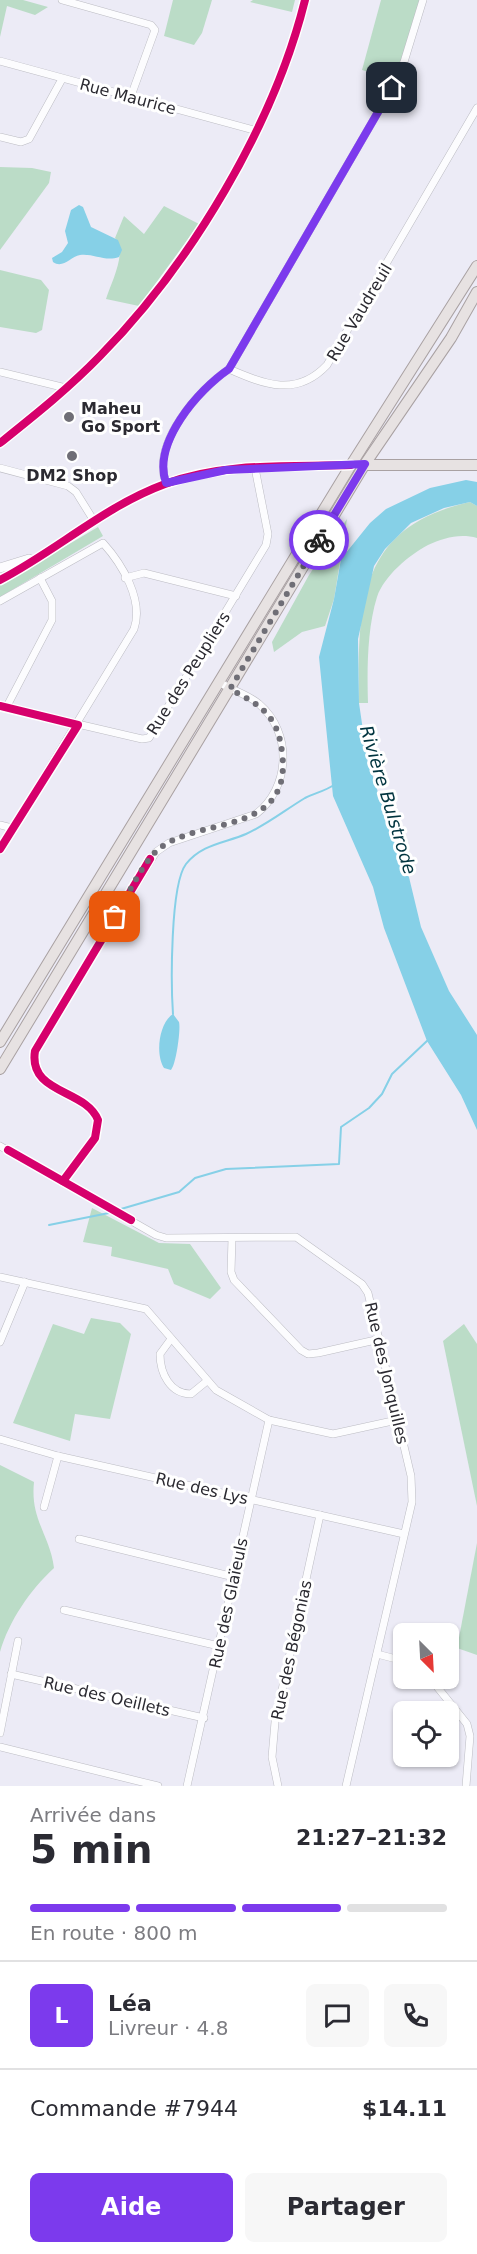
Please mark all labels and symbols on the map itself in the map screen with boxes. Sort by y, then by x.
pin [366,62,417,113]
street label: Rue Maurice [78,75,178,118]
street label: Rue Vaudreuil [323,260,396,364]
place label: Maheu Go Sport [81,399,161,436]
marker: Maheu Go Sport [62,410,76,424]
marker: DM2 Shop [65,449,79,463]
place label: DM2 Shop [26,466,118,485]
courier [289,510,349,570]
street label: Rue des Peupliers [143,608,234,738]
water label: Rivière Bulstrode [356,723,421,877]
pin [89,891,140,942]
street label: Rue des Jonquilles [361,1300,412,1446]
street label: Rue des Lys [154,1469,250,1508]
street label: Rue des Glaïeuls [205,1536,252,1670]
street label: Rue des Bégonias [267,1578,316,1722]
north arrow [393,1623,459,1689]
street label: Rue des Oeillets [42,1673,172,1720]

